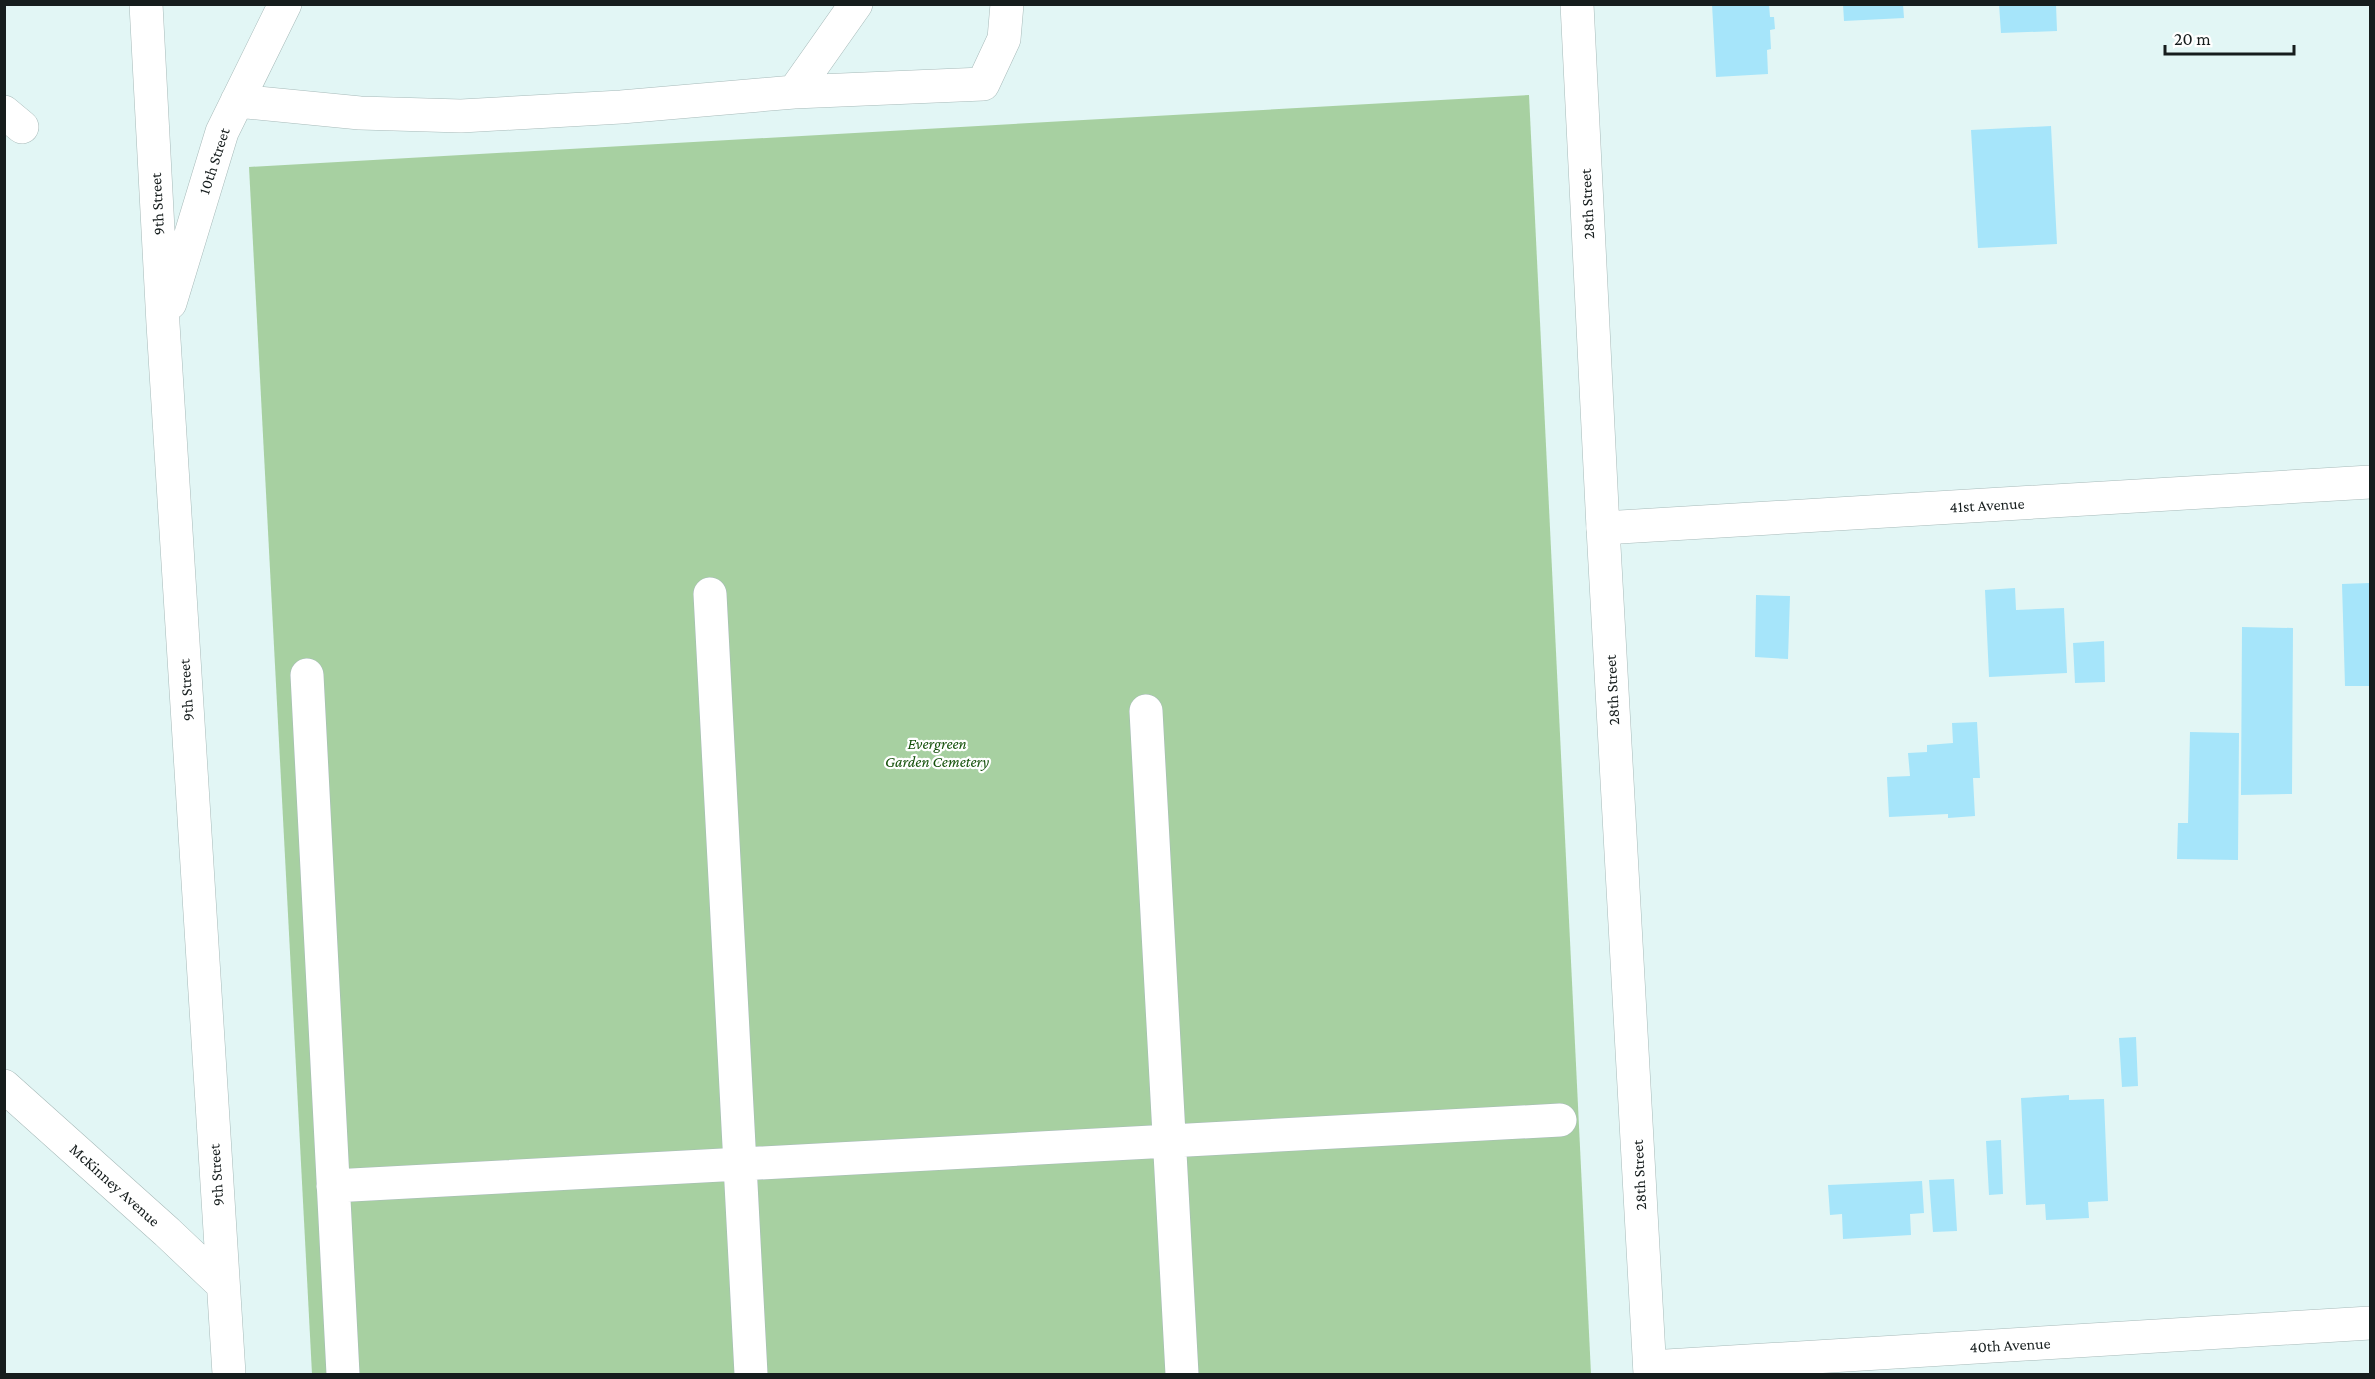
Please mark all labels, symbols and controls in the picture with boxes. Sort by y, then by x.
scale bar [2165,18,2294,56]
text: 20 m [2174,29,2211,49]
street label: 10th Street [195,125,233,196]
street label: 28th Street [1577,168,1597,240]
street label: 9th Street [147,172,167,236]
street label: 41st Avenue [1949,495,2025,515]
street label: 28th Street [1602,654,1622,726]
street label: 9th Street [175,658,197,722]
park label: Evergreen Garden Cemetery [885,735,989,771]
street label: 28th Street [1629,1139,1649,1211]
street label: McKinney Avenue [66,1140,163,1231]
street label: 9th Street [205,1143,227,1207]
street label: 40th Avenue [1969,1334,2051,1356]

